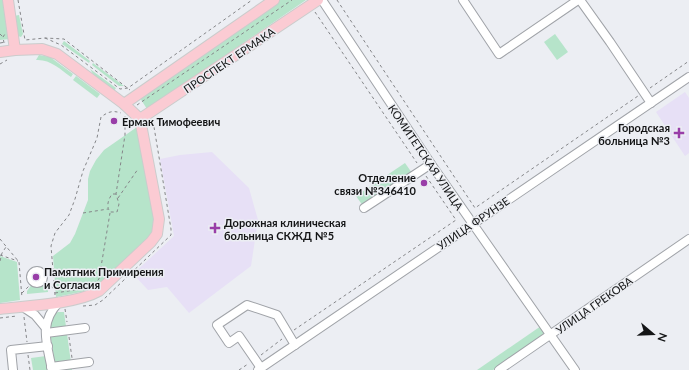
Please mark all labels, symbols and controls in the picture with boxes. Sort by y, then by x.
street label: ПРОСПЕКТ ЕРМАКА [181,24,278,95]
street label: КОМИТЕТСКАЯ УЛИЦА [386,102,466,213]
place label: Ермак Тимофеевич [122,115,220,128]
marker: Ермак Тимофеевич [109,116,119,126]
place label: Городская больница №3 [598,121,670,147]
marker: Городская больница №3 [673,127,685,139]
place label: Отделение связи №346410 [334,171,417,197]
marker: Отделение связи №346410 [419,178,429,188]
street label: УЛИЦА ФРУНЗЕ [434,194,512,252]
place label: Дорожная клиническая больница СКЖД №5 [224,216,346,242]
marker: Дорожная клиническая больница СКЖД №5 [209,222,221,234]
place label: Памятник Примирения и Cогласия [44,265,164,291]
marker: Памятник Примирения и Cогласия [31,272,41,282]
street label: УЛИЦА ГРЕКОВА [553,273,635,336]
north arrow [633,314,673,354]
text: N [655,331,670,344]

